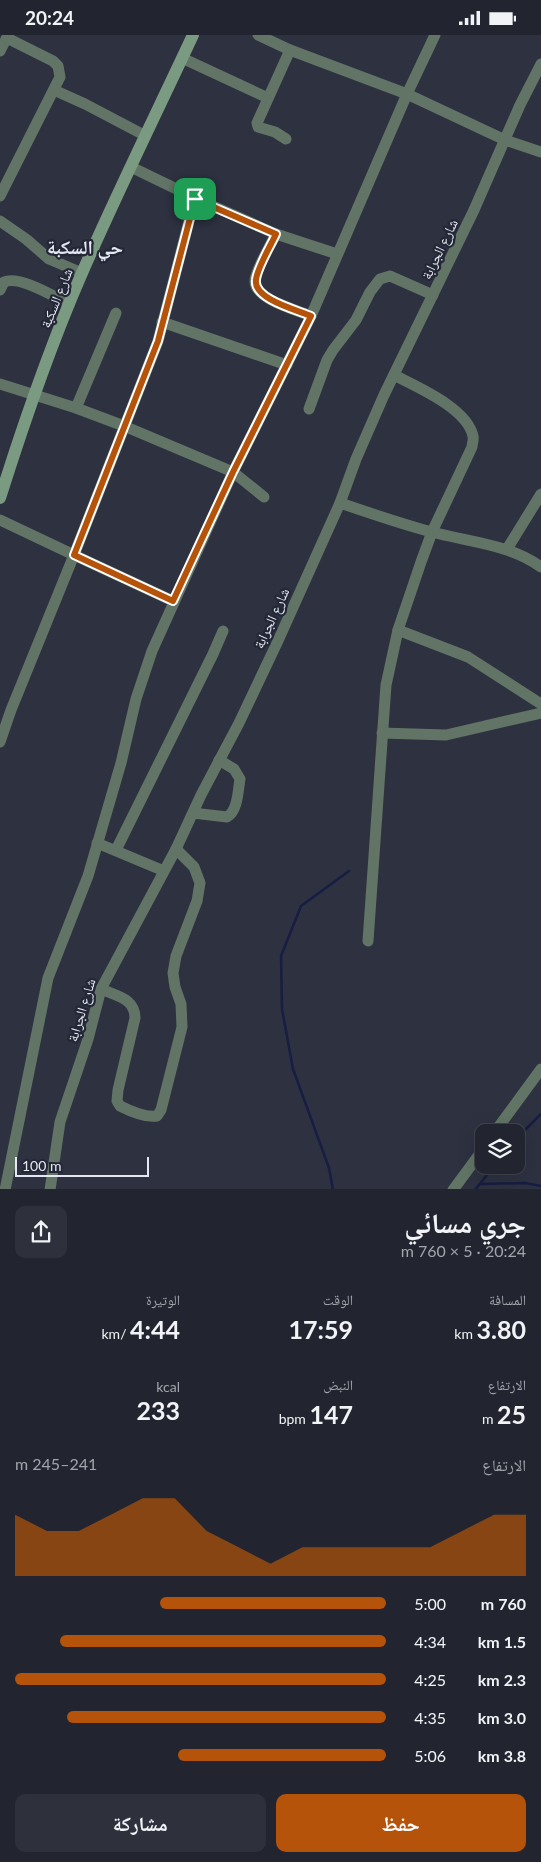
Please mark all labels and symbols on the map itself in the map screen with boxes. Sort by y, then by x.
pin [174,178,216,220]
street label: شارع الجرابة [417,216,463,283]
district label: حي السكبة [47,235,123,262]
street label: شارع السكبة [36,266,77,331]
street label: شارع الجرابة [250,585,294,652]
street label: شارع الجرابة [63,976,101,1044]
scale bar [15,1155,149,1178]

